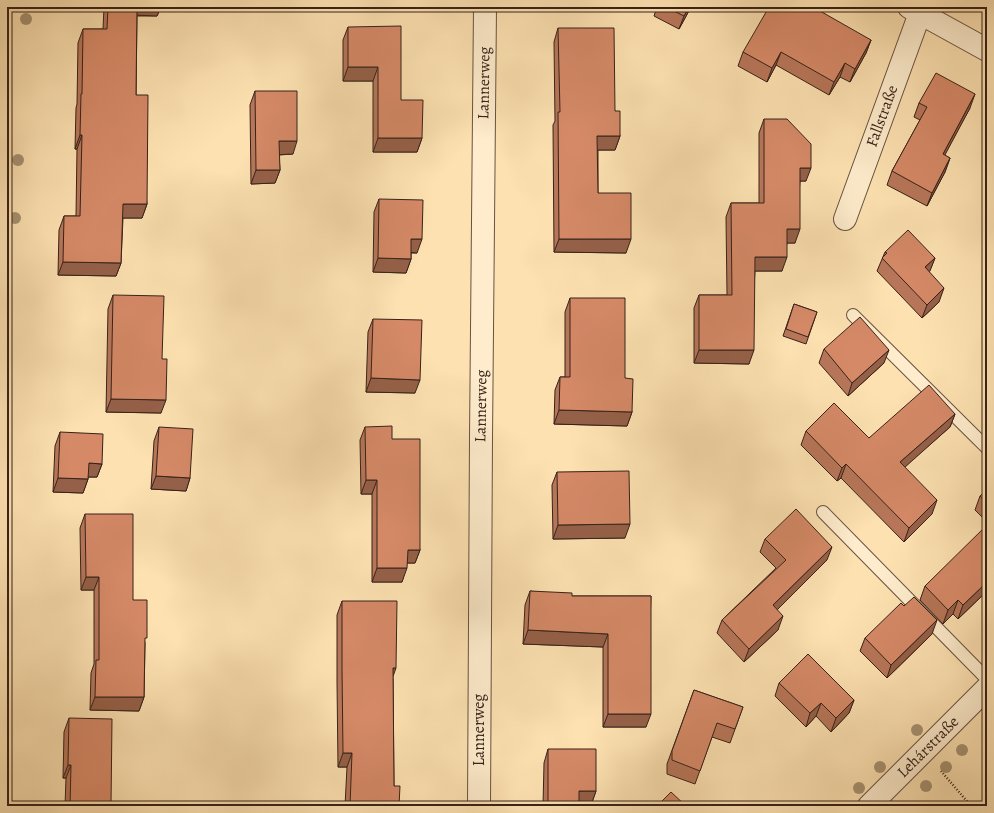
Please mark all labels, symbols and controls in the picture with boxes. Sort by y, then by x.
street label: Lannerweg [472,46,496,120]
street label: Fallstraße [861,82,903,150]
street label: Lannerweg [469,369,493,443]
street label: Lannerweg [468,694,490,766]
street label: Lehárstraße [892,711,964,783]

